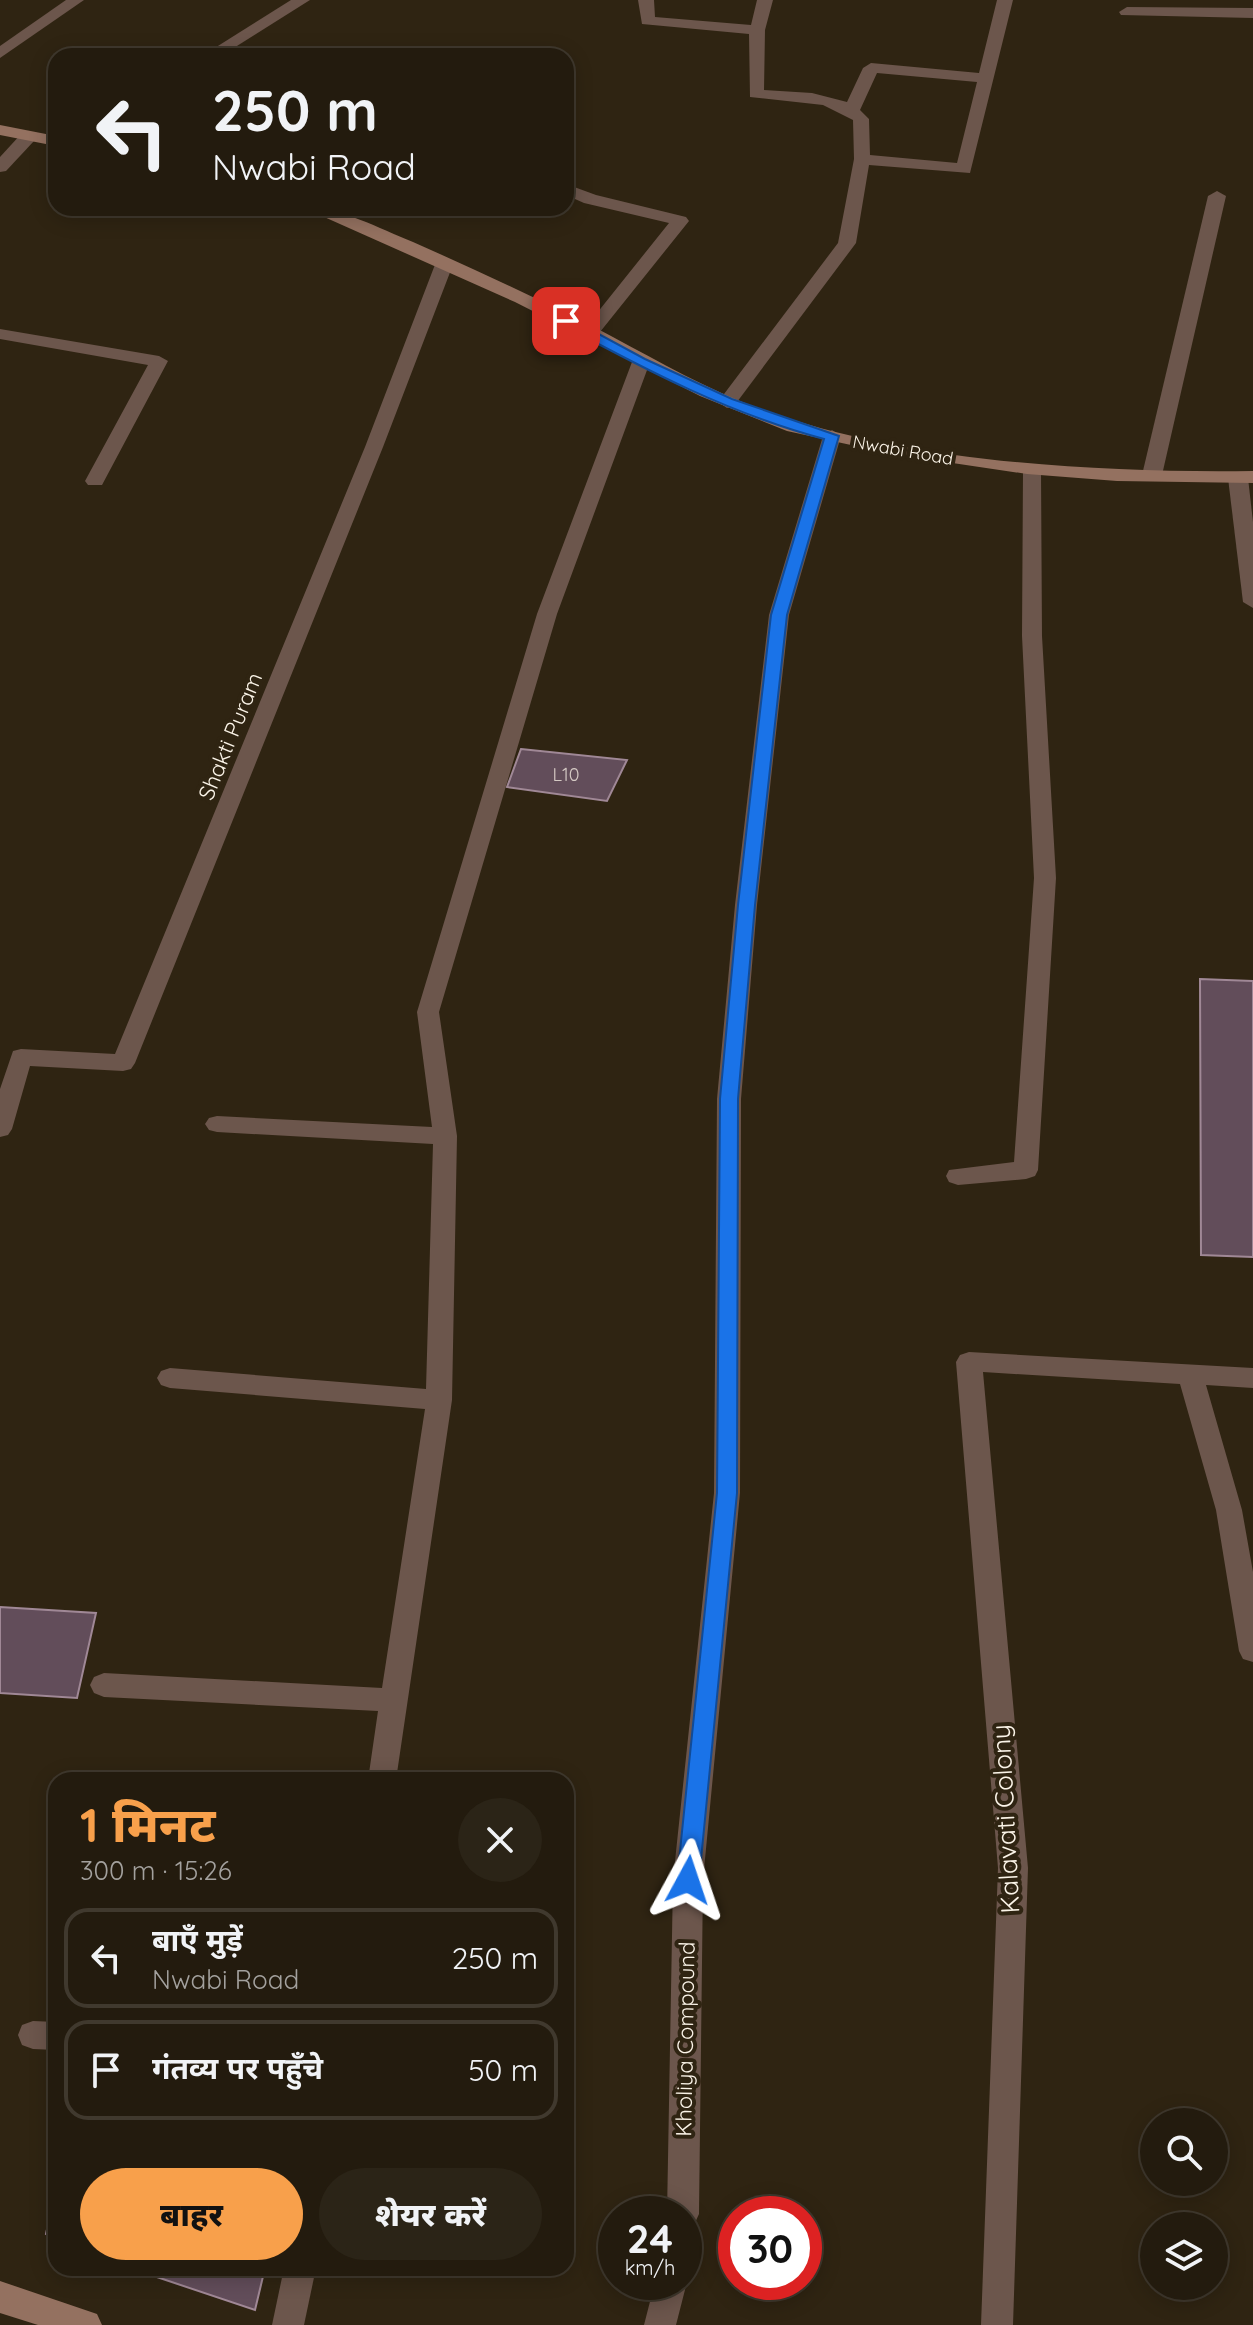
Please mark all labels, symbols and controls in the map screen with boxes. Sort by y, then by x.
text: 250 m [212,75,378,145]
icon: left [80,80,184,184]
text: Nwabi Road [212,144,416,189]
pin [532,287,600,355]
icon: arrive [544,299,588,343]
street label: Nwabi Road [851,430,955,470]
street label: Shakti Puram [192,668,268,804]
house number: L10 [553,763,579,786]
street label: Kalavati Colony [984,1724,1026,1914]
text: 1 मिनट [80,1794,215,1854]
button: close [458,1798,542,1882]
position arrow [646,1838,730,1922]
text: 300 m · 15:26 [80,1854,232,1887]
text: बाएँ मुड़ें [152,1921,243,1959]
icon: left [84,1936,128,1980]
text: 250 m [452,1939,538,1977]
street label: Kholiya Compound [669,1941,701,2137]
text: Nwabi Road [152,1963,299,1996]
icon: arrive [84,2048,128,2092]
text: गंतव्य पर पहुँचे [152,2049,323,2087]
text: 50 m [468,2051,538,2089]
map controls [1140,2108,1228,2300]
button: search [1140,2108,1228,2196]
button: बाहर [80,2168,303,2260]
button: शेयर करें [319,2168,542,2260]
speed limit sign: 30 [718,2196,822,2300]
button: layers [1140,2212,1228,2300]
text: 24 [627,2213,673,2263]
text: km/h [625,2255,675,2280]

